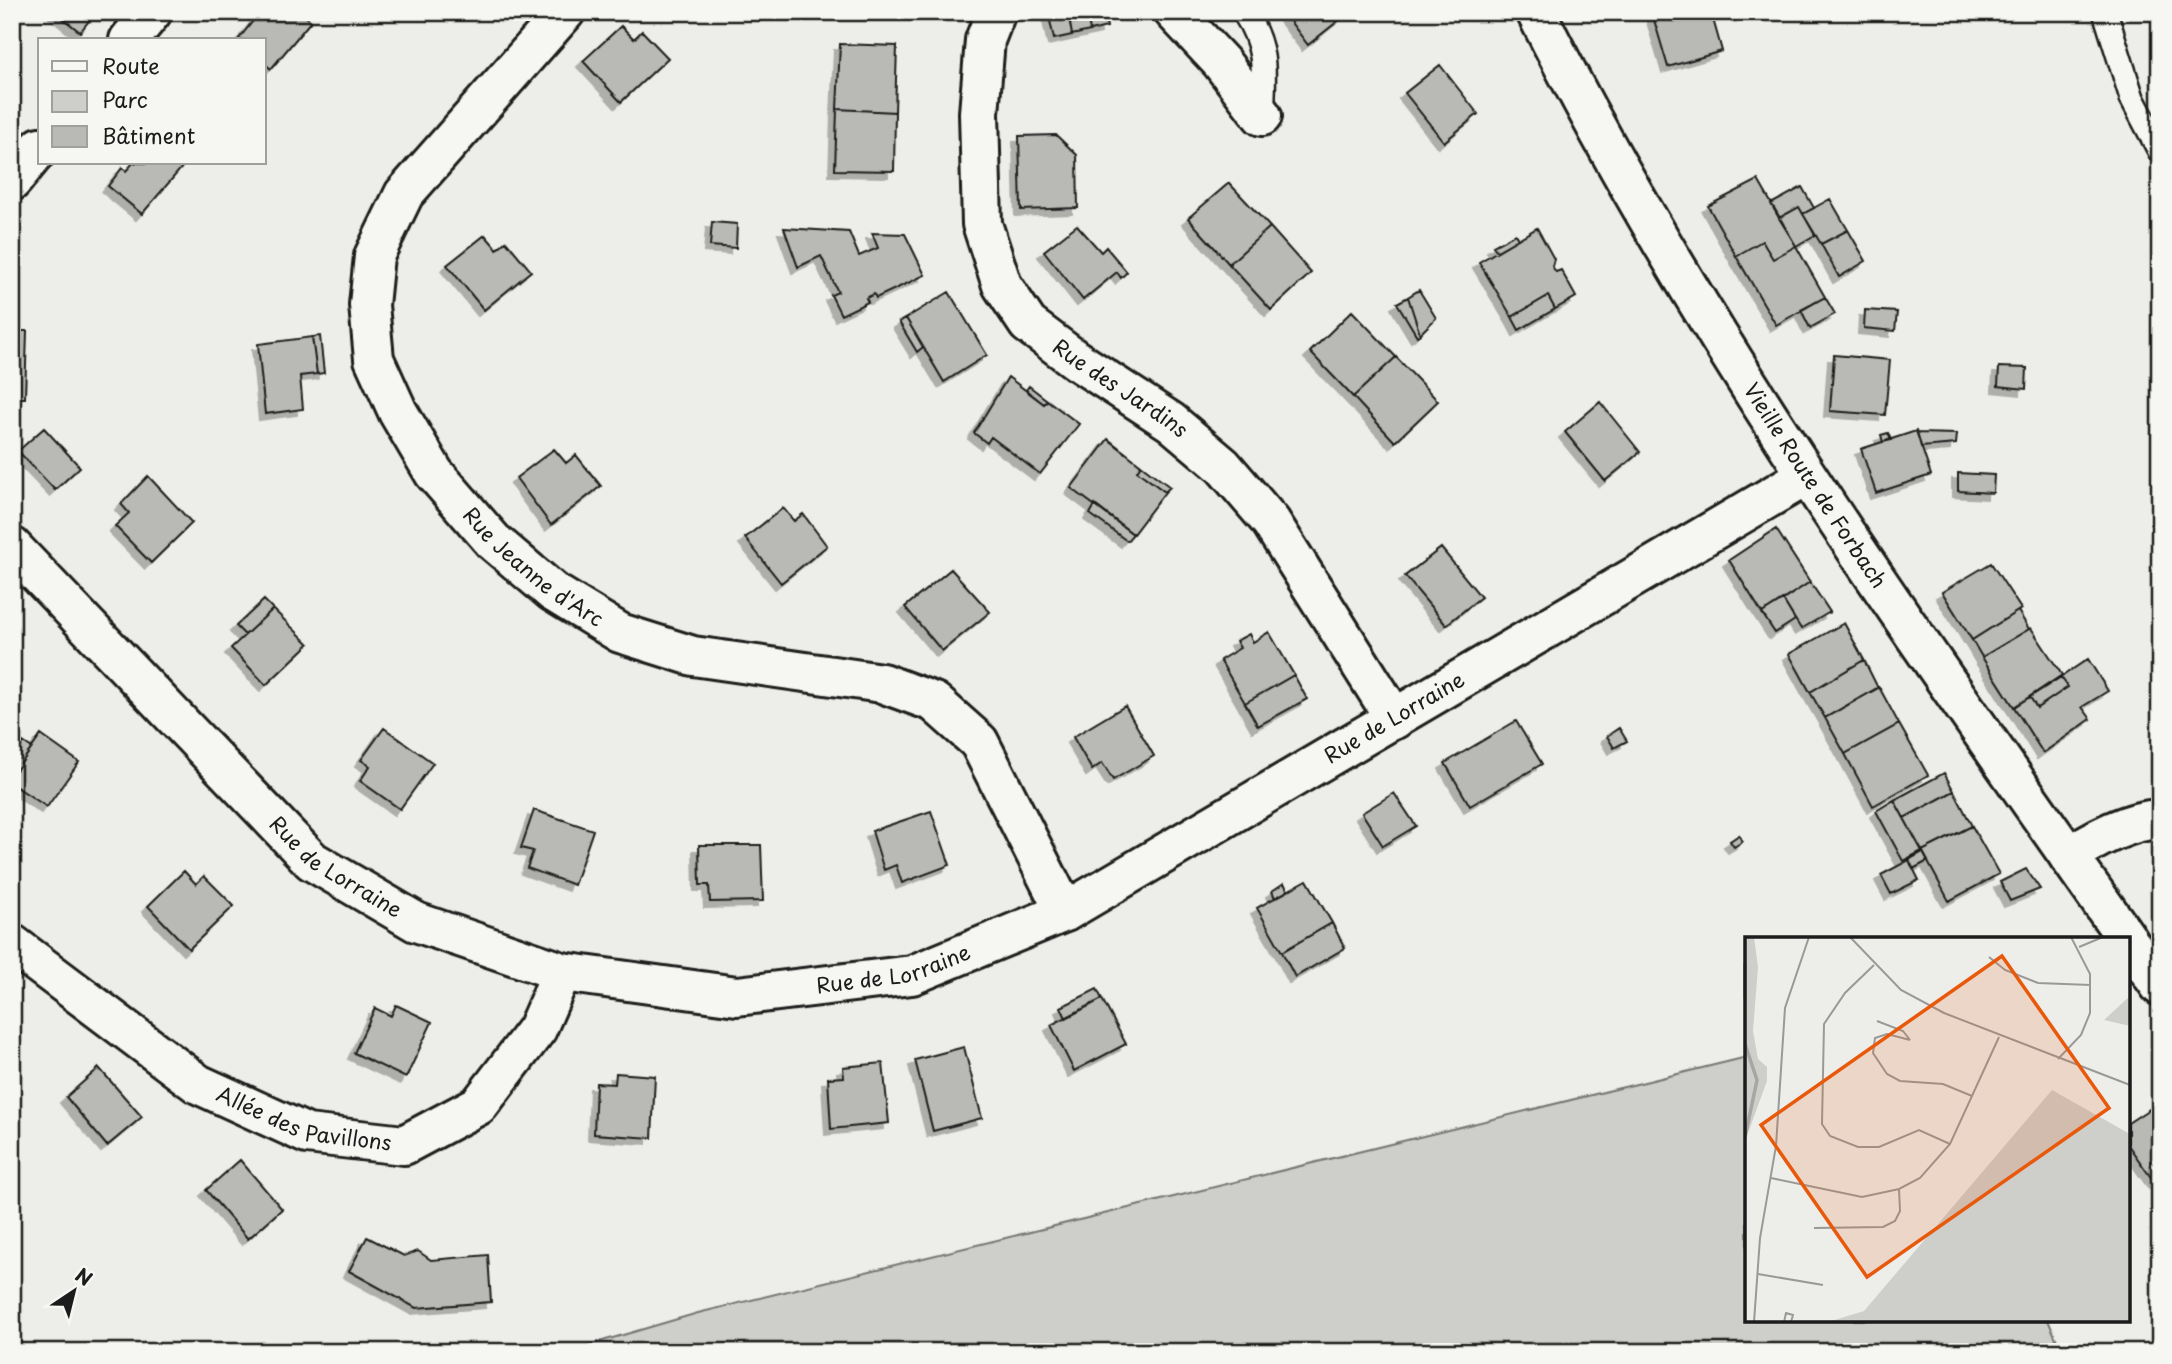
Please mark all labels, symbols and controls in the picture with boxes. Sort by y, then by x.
legend [38,38,266,164]
text: Route [102,49,160,81]
text: Parc [102,83,148,115]
text: Bâtiment [102,119,195,151]
street label: Rue des Jardins [1047,330,1196,444]
street label: Vieille Route de Forbach [1737,376,1896,594]
street label: Rue Jeanne d'Arc [456,499,610,633]
street label: Rue de Lorraine [1317,662,1470,770]
street label: Rue de Lorraine [263,808,409,925]
street label: Rue de Lorraine [814,935,975,1000]
inset map [1745,937,2130,1322]
street label: Allée des Pavillons [212,1077,393,1157]
north arrow [38,1256,108,1326]
text: N [70,1260,99,1292]

